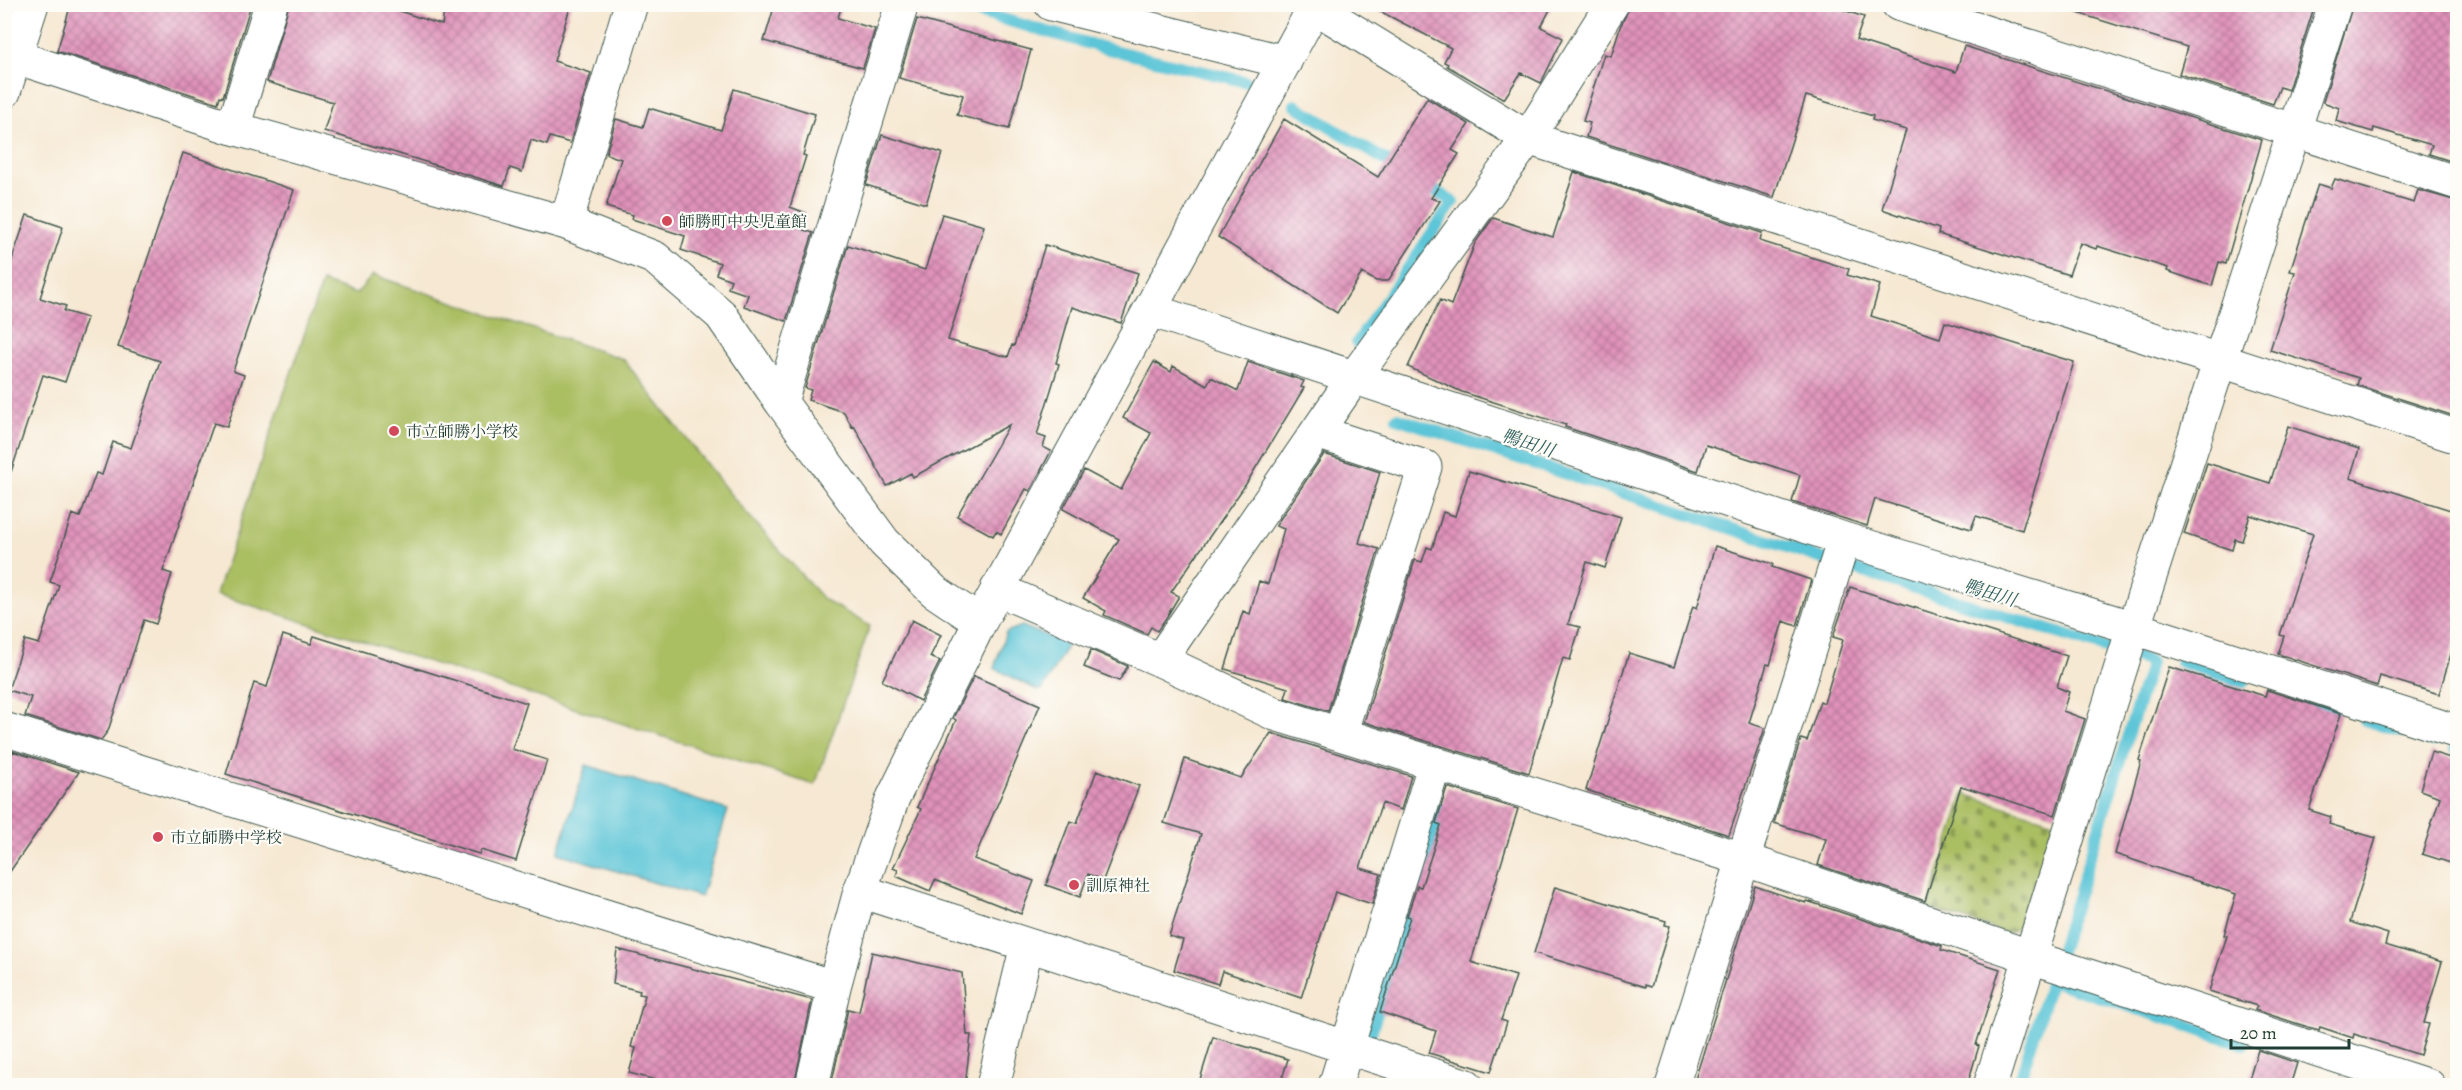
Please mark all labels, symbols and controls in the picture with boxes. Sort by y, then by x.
place label: 師勝町中央児童館 [679,211,807,233]
marker: 師勝町中央児童館 [660,214,674,228]
place label: 市立師勝小学校 [406,421,518,443]
water label: 鴨田川 [1499,423,1559,463]
marker: 市立師勝小学校 [387,424,401,438]
water label: 鴨田川 [1961,574,2021,613]
place label: 市立師勝中学校 [170,827,282,849]
marker: 市立師勝中学校 [151,830,165,844]
place label: 訓原神社 [1086,875,1150,897]
marker: 訓原神社 [1067,878,1081,892]
scale bar [2231,1012,2350,1050]
text: 20 m [2240,1021,2277,1045]

